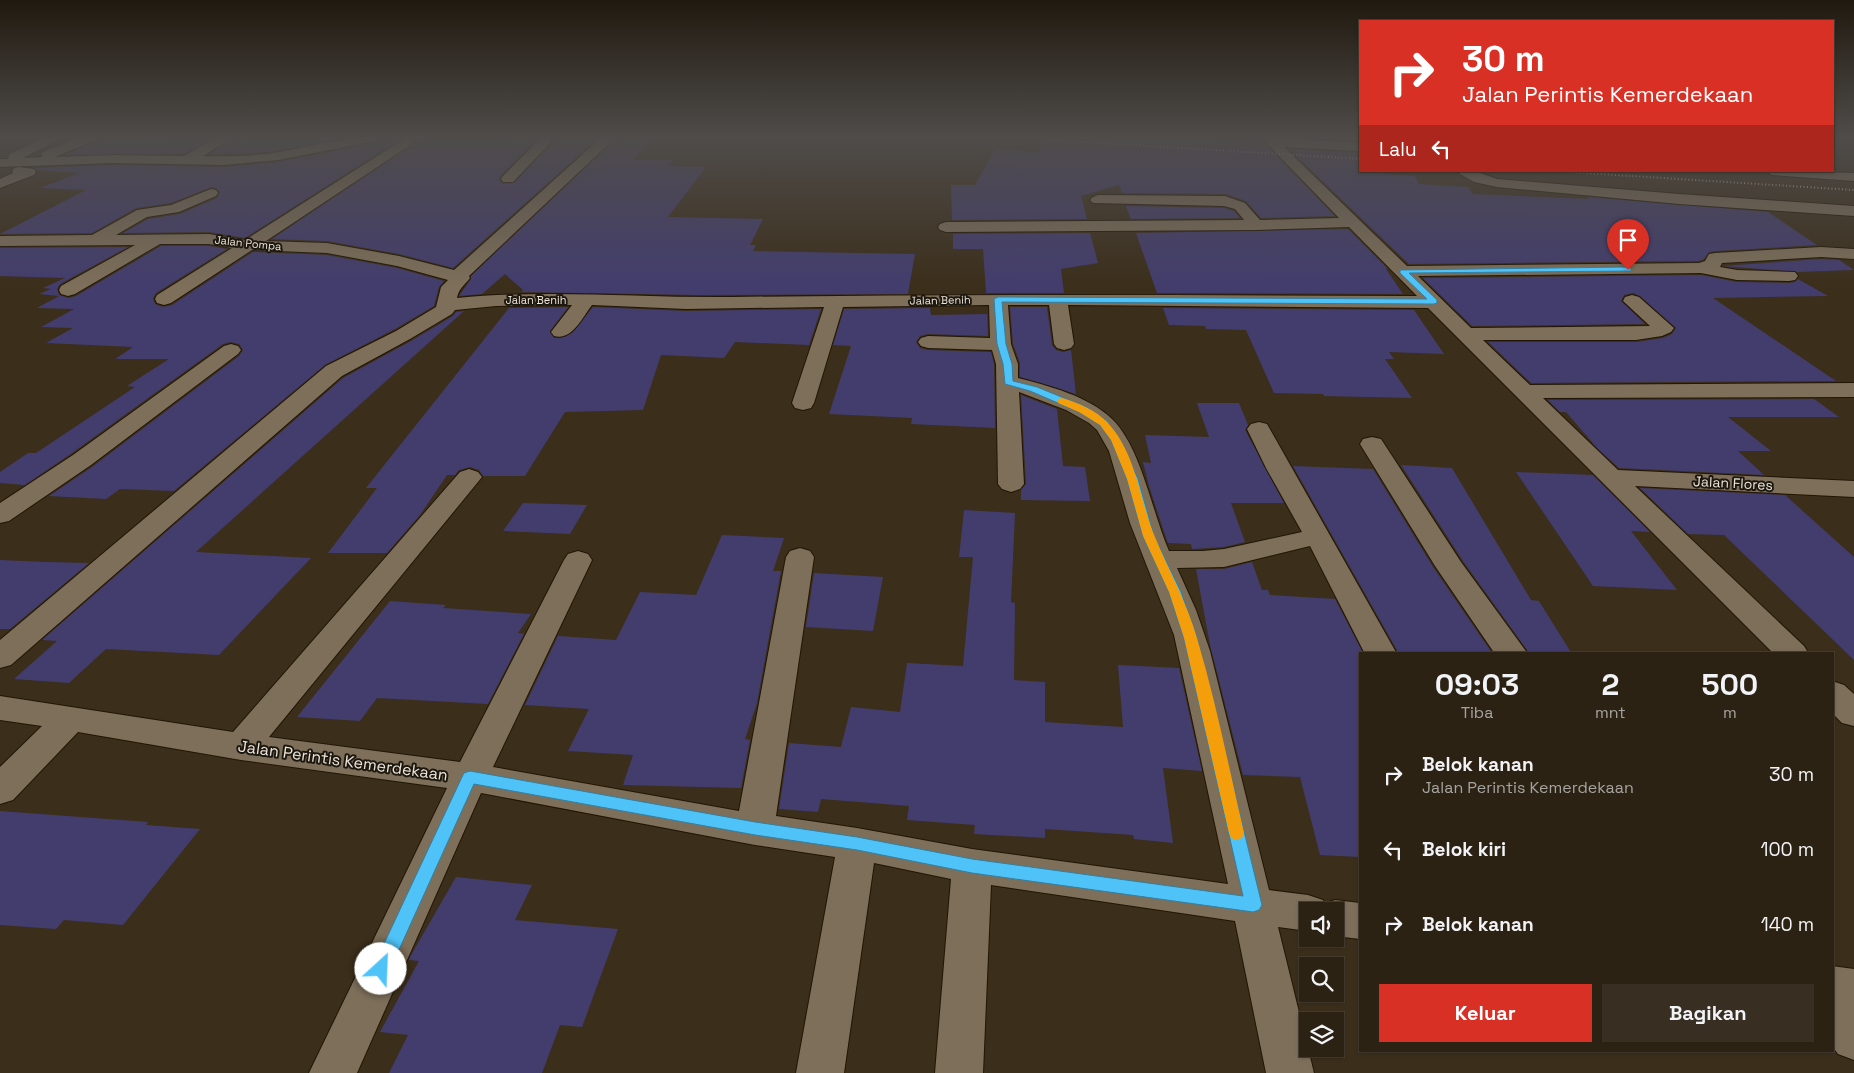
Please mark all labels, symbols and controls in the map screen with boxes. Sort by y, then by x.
text: 30 m [1462,37,1545,81]
icon: right [1379,40,1444,105]
text: Jalan Perintis Kemerdekaan [1462,80,1753,108]
icon: left [1427,135,1455,163]
text: Lalu [1379,137,1417,162]
pin [1607,219,1649,270]
icon: arrive [1614,226,1642,254]
street label: Jalan Pompa [214,233,283,254]
street label: Jalan Benih [909,292,971,308]
street label: Jalan Benih [505,293,567,307]
street label: Jalan Flores [1693,472,1773,494]
text: 09:03 [1435,665,1519,704]
text: 2 [1601,665,1619,704]
text: 500 [1701,665,1758,704]
text: Tiba [1461,702,1493,723]
text: mnt [1595,702,1626,723]
text: m [1723,702,1737,723]
street label: Jalan Perintis Kemerdekaan [237,735,449,786]
text: Belok kanan [1422,752,1534,777]
icon: right [1379,761,1407,789]
text: 30 m [1769,762,1814,787]
text: Jalan Perintis Kemerdekaan [1422,777,1634,798]
icon: left [1379,836,1407,864]
text: Belok kiri [1422,837,1506,862]
text: 100 m [1760,837,1814,862]
map controls [1299,902,1344,1057]
button: sound [1299,902,1344,947]
icon: right [1379,911,1407,939]
text: Belok kanan [1422,912,1534,937]
text: 140 m [1761,912,1814,937]
position arrow [354,942,406,994]
button: search [1299,957,1344,1002]
button: Keluar [1379,984,1592,1042]
button: Bagikan [1602,984,1814,1042]
button: layers [1299,1012,1344,1057]

